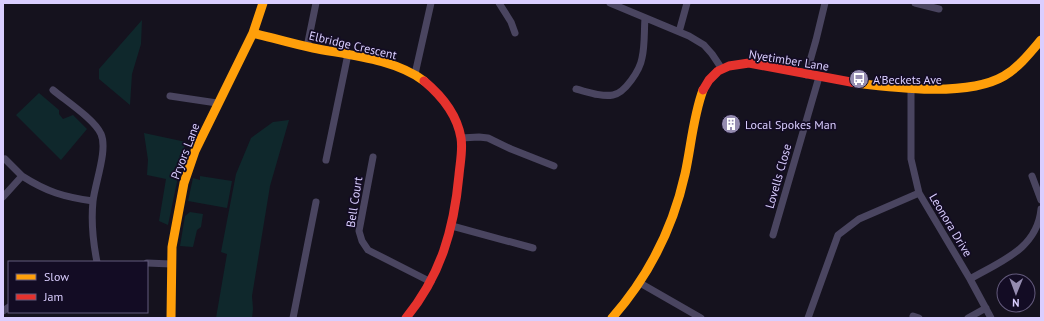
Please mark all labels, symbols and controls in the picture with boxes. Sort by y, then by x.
street label: Elbridge Crescent [308,28,398,62]
street label: Nyetimber Lane [748,46,830,74]
bus stop icon: A'Beckets Ave [848,68,870,90]
place label: A'Beckets Ave [873,72,942,87]
building icon: Local Spokes Man [720,113,742,135]
place label: Local Spokes Man [745,117,836,132]
street label: Pryors Lane [167,121,203,181]
street label: Lovells Close [762,142,794,210]
street label: Bell Court [343,176,365,228]
street label: Leonora Drive [926,191,976,259]
legend [8,261,148,313]
text: Slow [44,269,69,284]
north arrow [996,273,1036,313]
text: Jam [43,289,63,304]
text: N [1012,296,1020,310]

